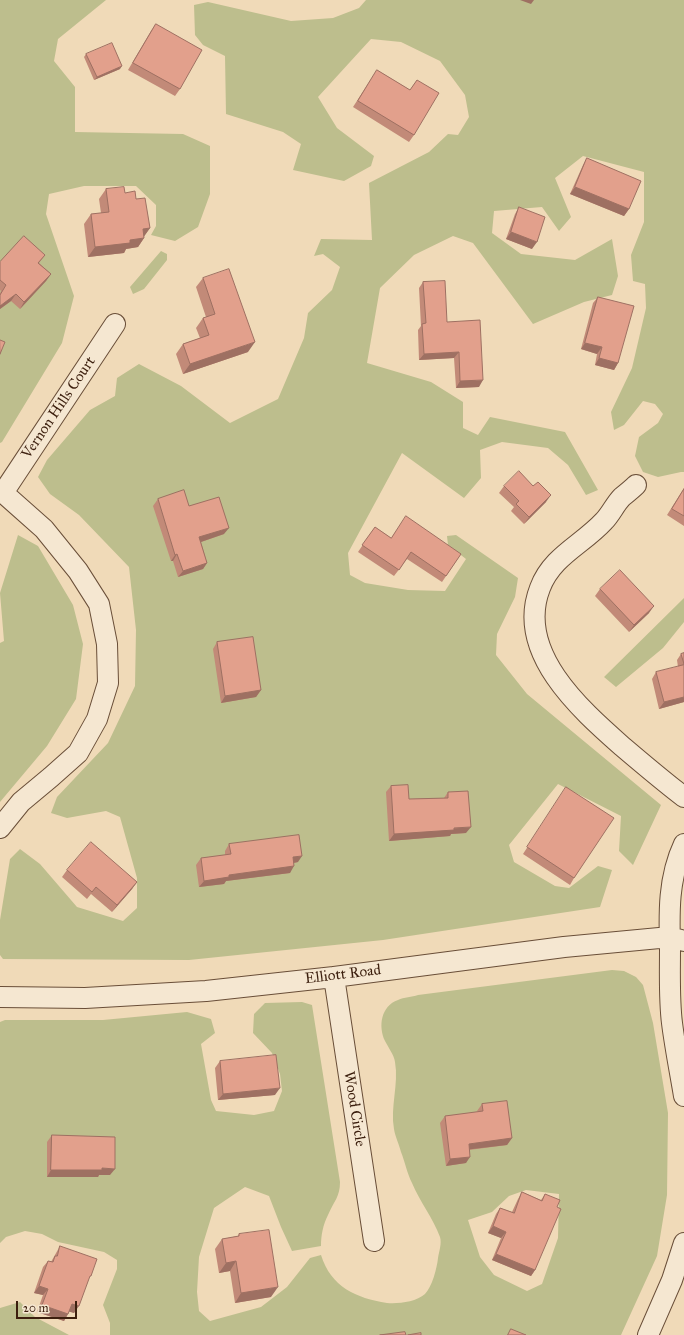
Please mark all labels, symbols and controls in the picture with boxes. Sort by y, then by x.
street label: Vernon Hills Court [18,354,100,462]
street label: Elliott Road [304,961,382,989]
street label: Wood Circle [339,1070,369,1148]
scale bar [18,1293,79,1319]
text: 20 m [23,1301,49,1315]

